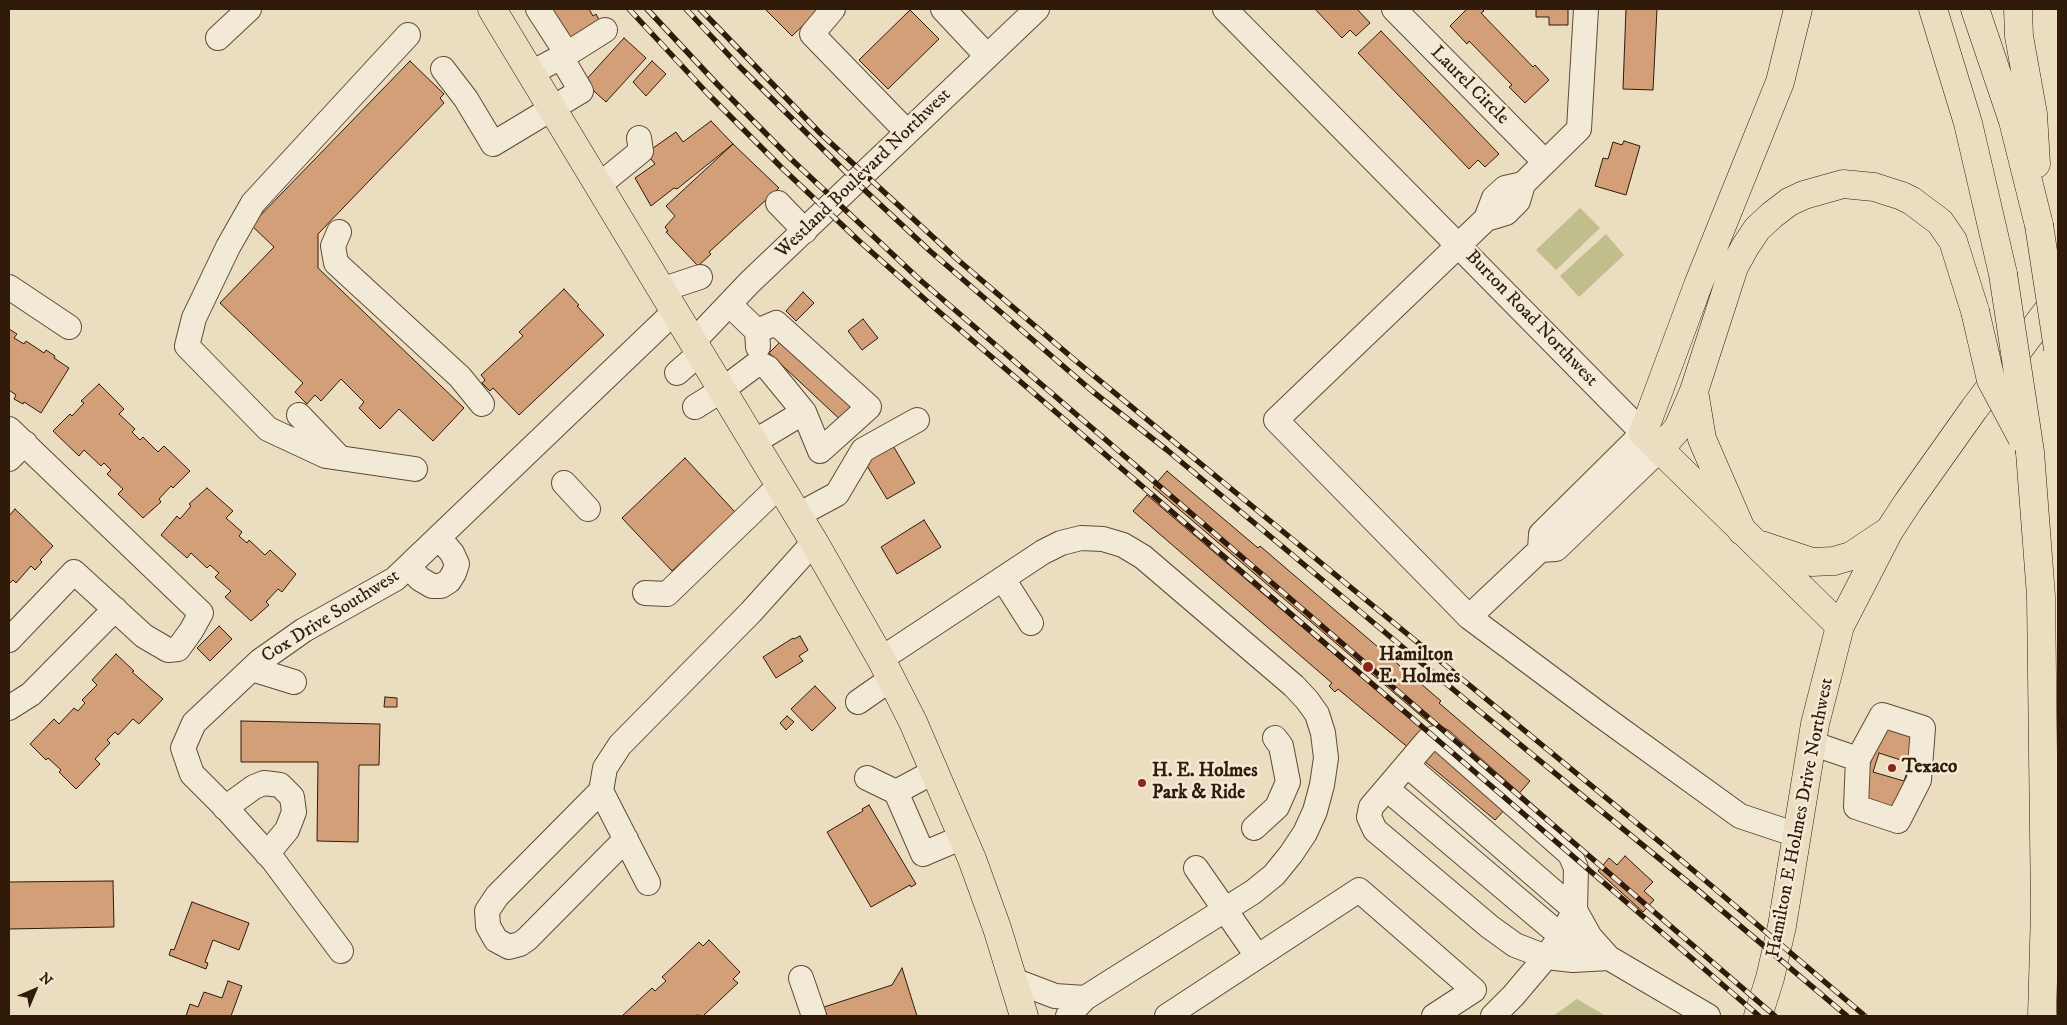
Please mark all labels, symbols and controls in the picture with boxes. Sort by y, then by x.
street label: Laurel Circle [1425,42,1513,130]
street label: Westland Boulevard Northwest [772,84,956,264]
street label: Burton Road Northwest [1460,246,1602,392]
street label: Cox Drive Southwest [258,565,404,669]
place label: Hamilton E. Holmes [1379,645,1460,689]
marker: Hamilton E. Holmes [1361,660,1375,674]
street label: Hamilton E Holmes Drive Northwest [1763,676,1839,960]
place label: Texaco [1902,757,1957,779]
place label: H. E. Holmes Park & Ride [1152,761,1258,805]
marker: Texaco [1886,762,1898,774]
marker: H. E. Holmes Park & Ride [1136,777,1148,789]
north arrow [10,965,60,1015]
text: N [35,969,56,990]

